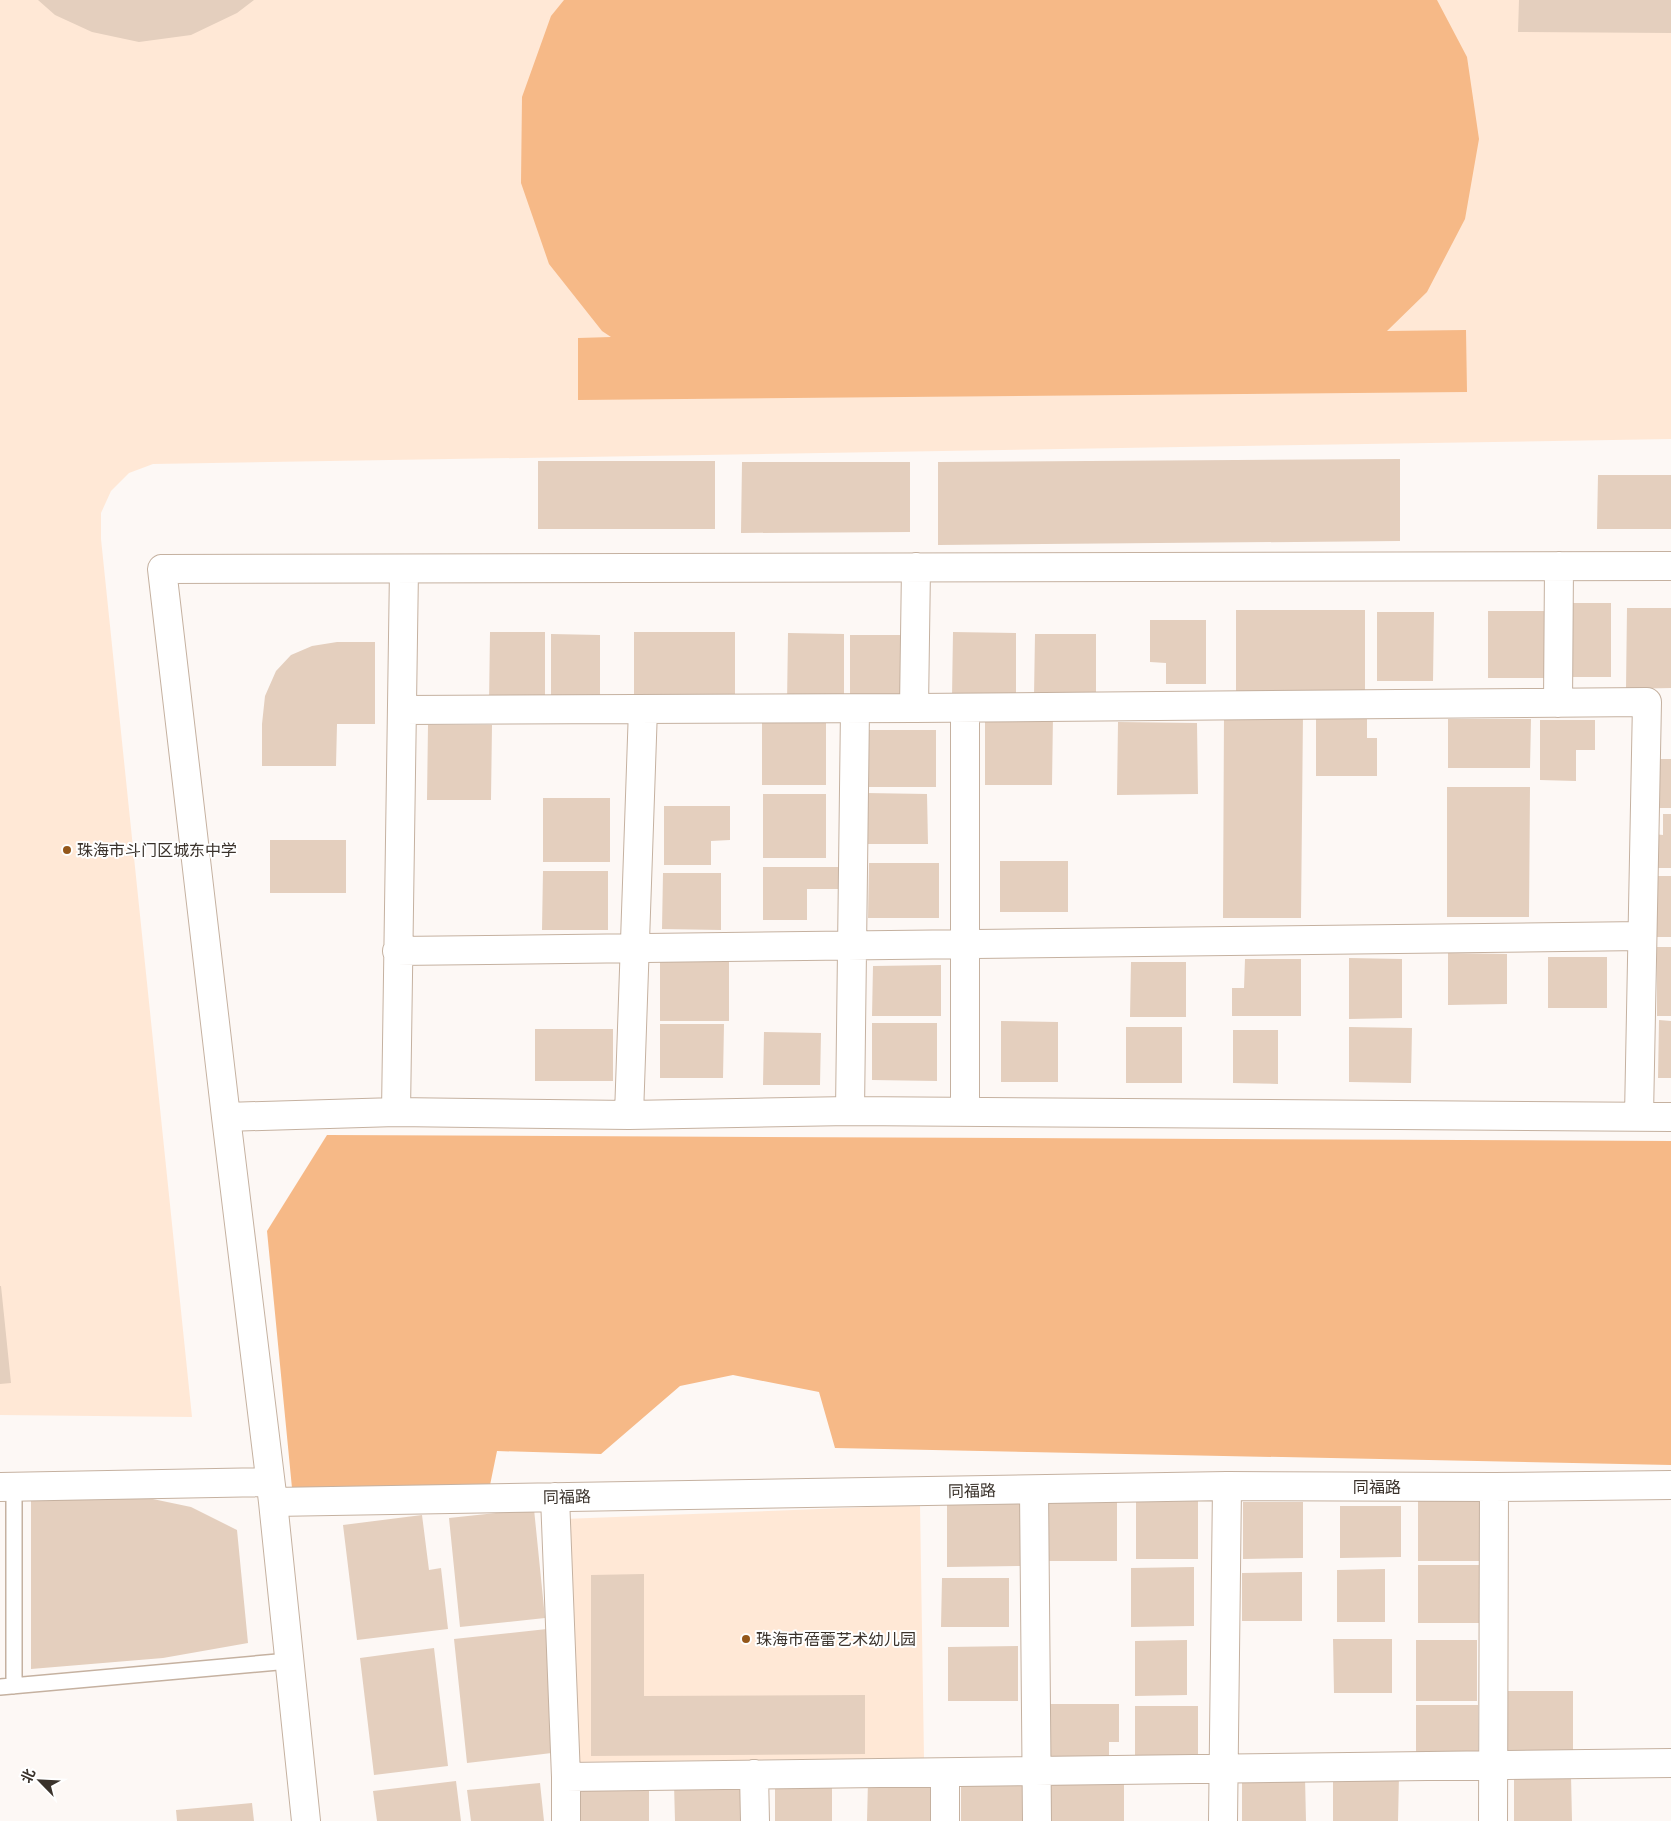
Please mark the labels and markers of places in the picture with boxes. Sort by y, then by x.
place label: 珠海市斗门区城东中学 [77,841,237,860]
marker: 珠海市斗门区城东中学 [61,844,73,856]
place label: 珠海市蓓蕾艺术幼儿园 [756,1630,916,1649]
marker: 珠海市蓓蕾艺术幼儿园 [740,1633,752,1645]

